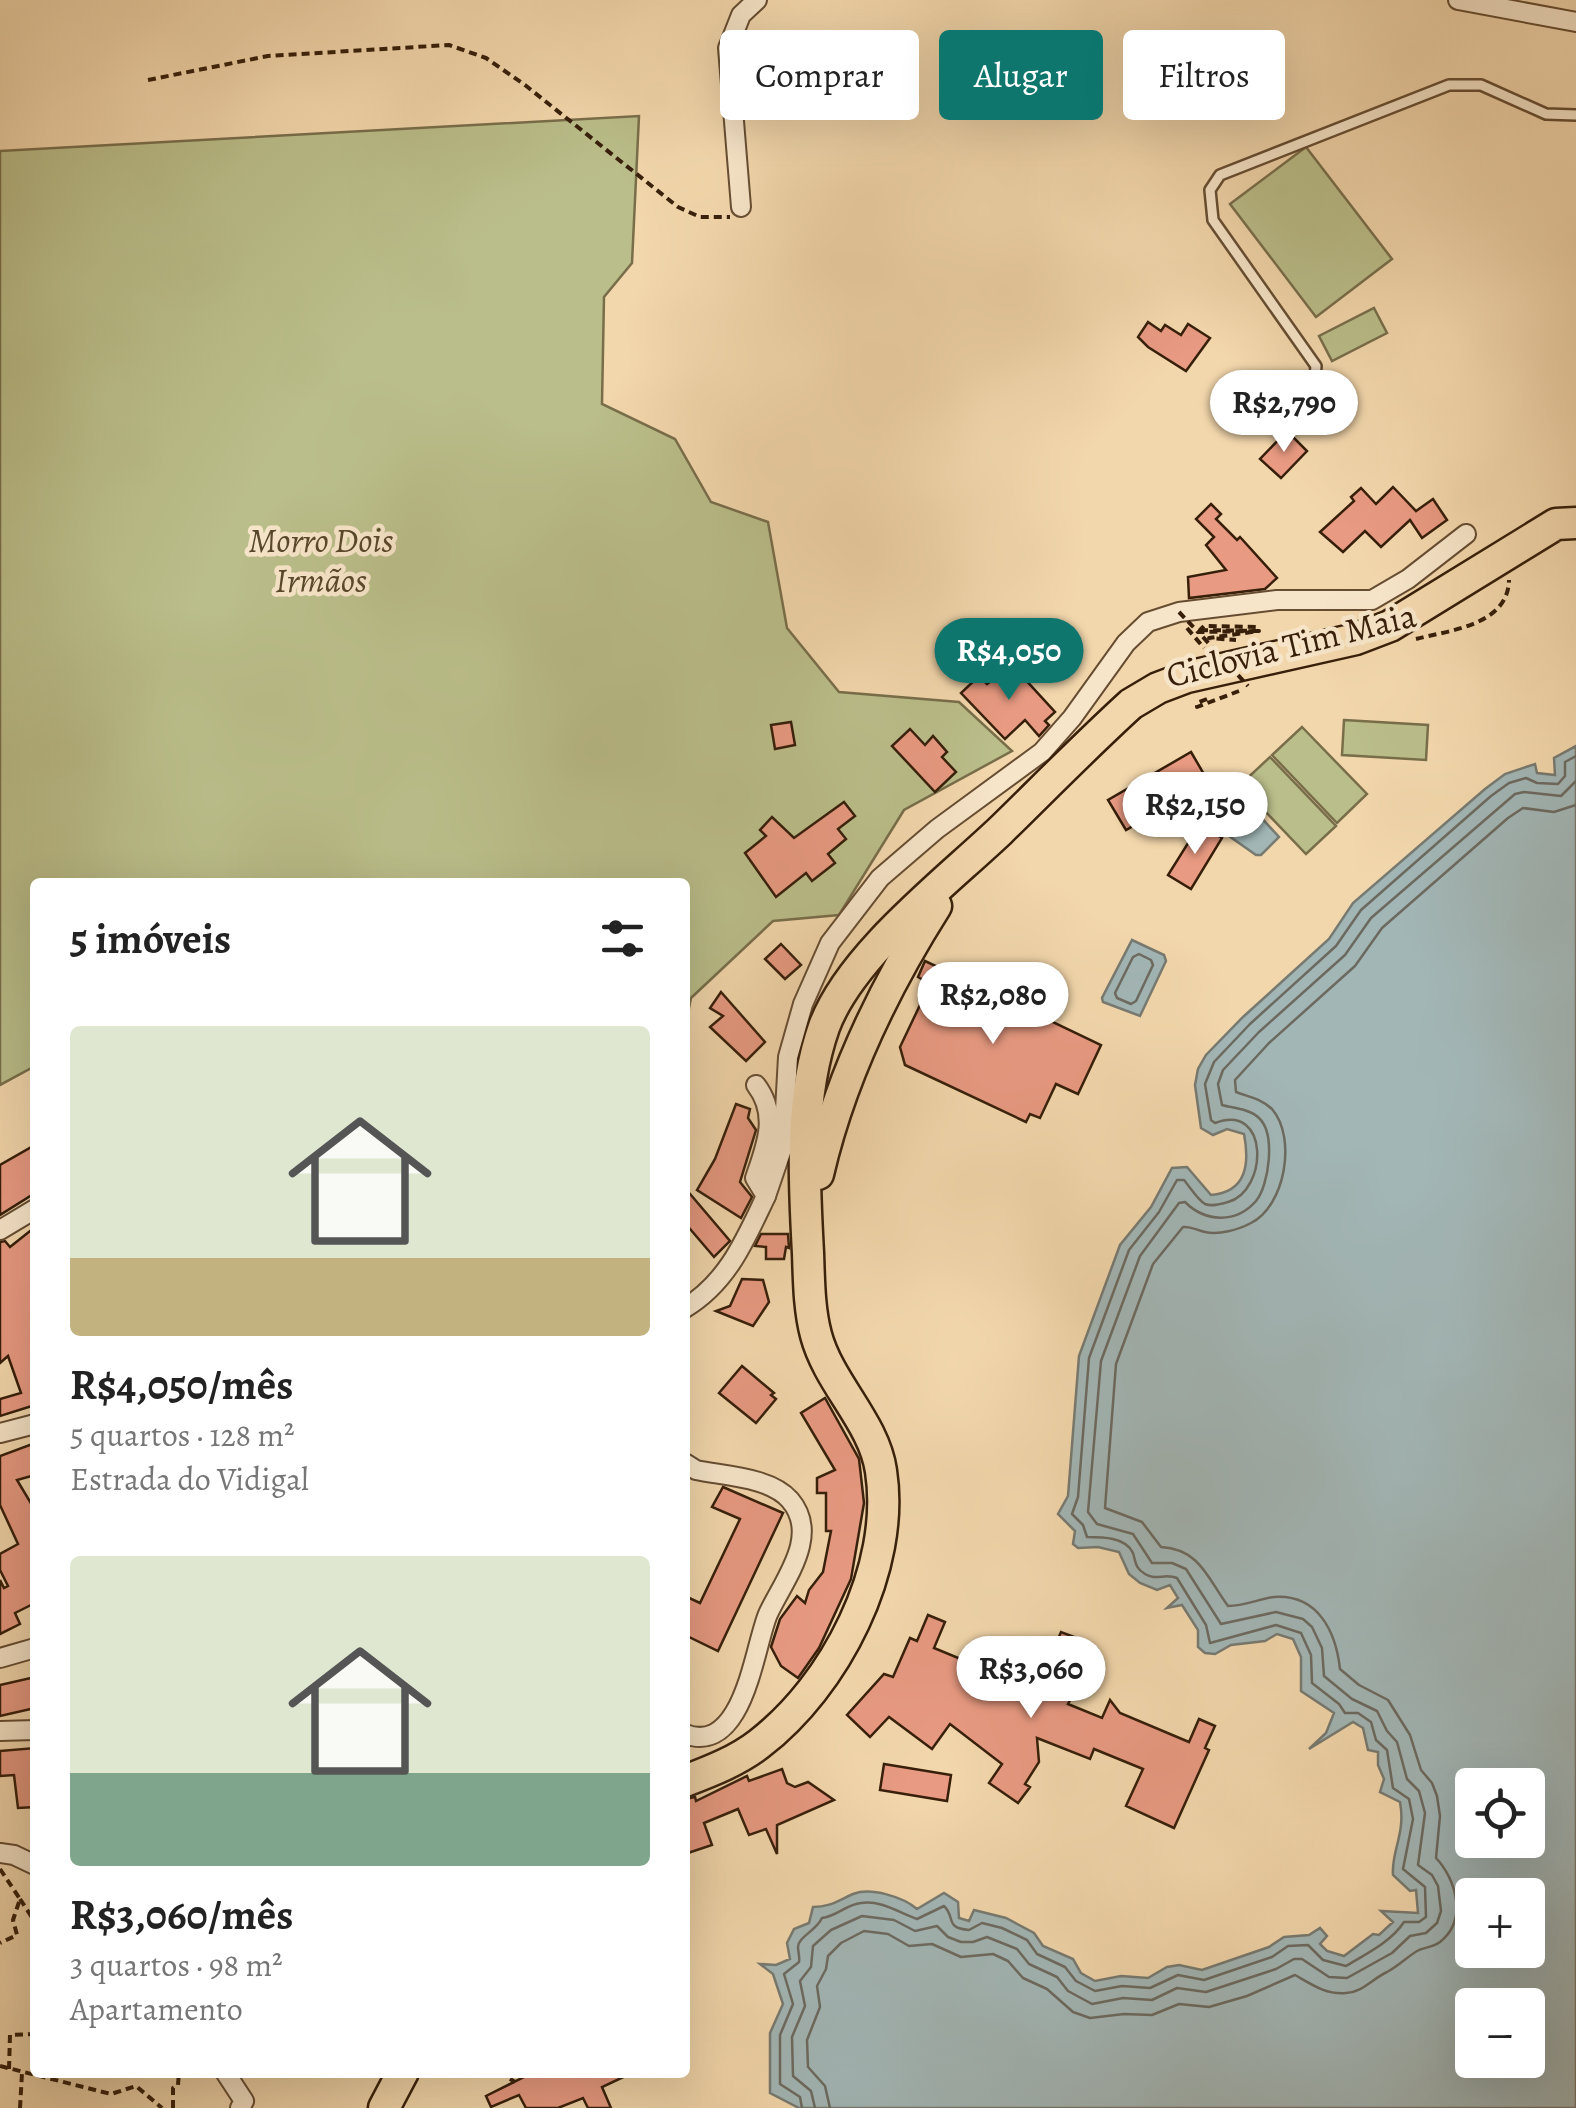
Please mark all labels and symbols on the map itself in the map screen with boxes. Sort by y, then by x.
pin: R$2,790 [1192,370,1376,455]
park label: Morro Dois Irmãos [249,516,394,604]
street label: Ciclovia Tim Maia [1161,591,1422,699]
pin: R$4,050 [917,618,1101,703]
pin: R$2,150 [1103,772,1287,857]
pin: R$2,080 [901,962,1085,1047]
pin: R$3,060 [939,1636,1123,1721]

